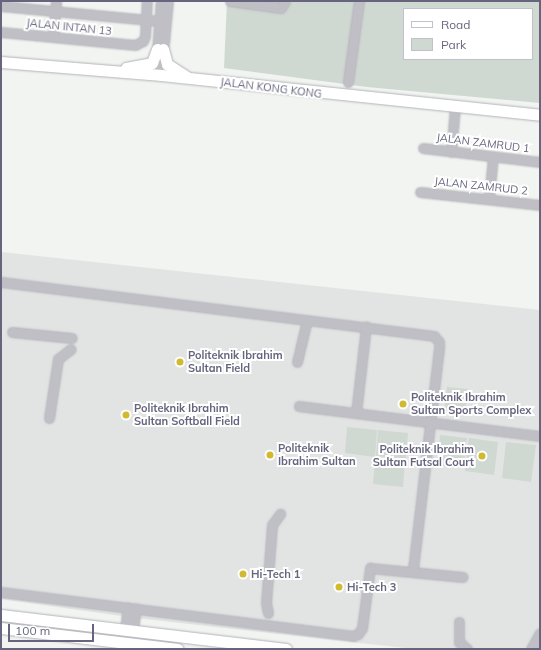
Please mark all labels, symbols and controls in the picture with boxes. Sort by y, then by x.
legend [403,8,533,60]
street label: JALAN INTAN 13 [26,16,112,38]
text: Road [441,17,470,32]
text: Park [441,37,466,52]
street label: JALAN KONG KONG [219,75,323,101]
street label: JALAN ZAMRUD 1 [436,131,530,155]
street label: JALAN ZAMRUD 2 [434,175,528,197]
place label: Politeknik Ibrahim Sultan Field [188,349,283,375]
marker: Politeknik Ibrahim Sultan Field [175,357,185,367]
place label: Politeknik Ibrahim Sultan Sports Complex [411,391,531,417]
marker: Politeknik Ibrahim Sultan Sports Complex [398,399,408,409]
place label: Politeknik Ibrahim Sultan Softball Field [134,402,240,428]
marker: Politeknik Ibrahim Sultan Softball Field [121,410,131,420]
place label: Politeknik Ibrahim Sultan [278,442,356,468]
place label: Politeknik Ibrahim Sultan Futsal Court [373,443,474,469]
marker: Politeknik Ibrahim Sultan [265,450,275,460]
marker: Politeknik Ibrahim Sultan Futsal Court [477,451,487,461]
place label: Hi-Tech 1 [251,567,300,581]
marker: Hi-Tech 1 [238,569,248,579]
place label: Hi-Tech 3 [347,580,396,594]
marker: Hi-Tech 3 [334,582,344,592]
scale bar [10,616,96,642]
text: 100 m [15,623,50,638]

